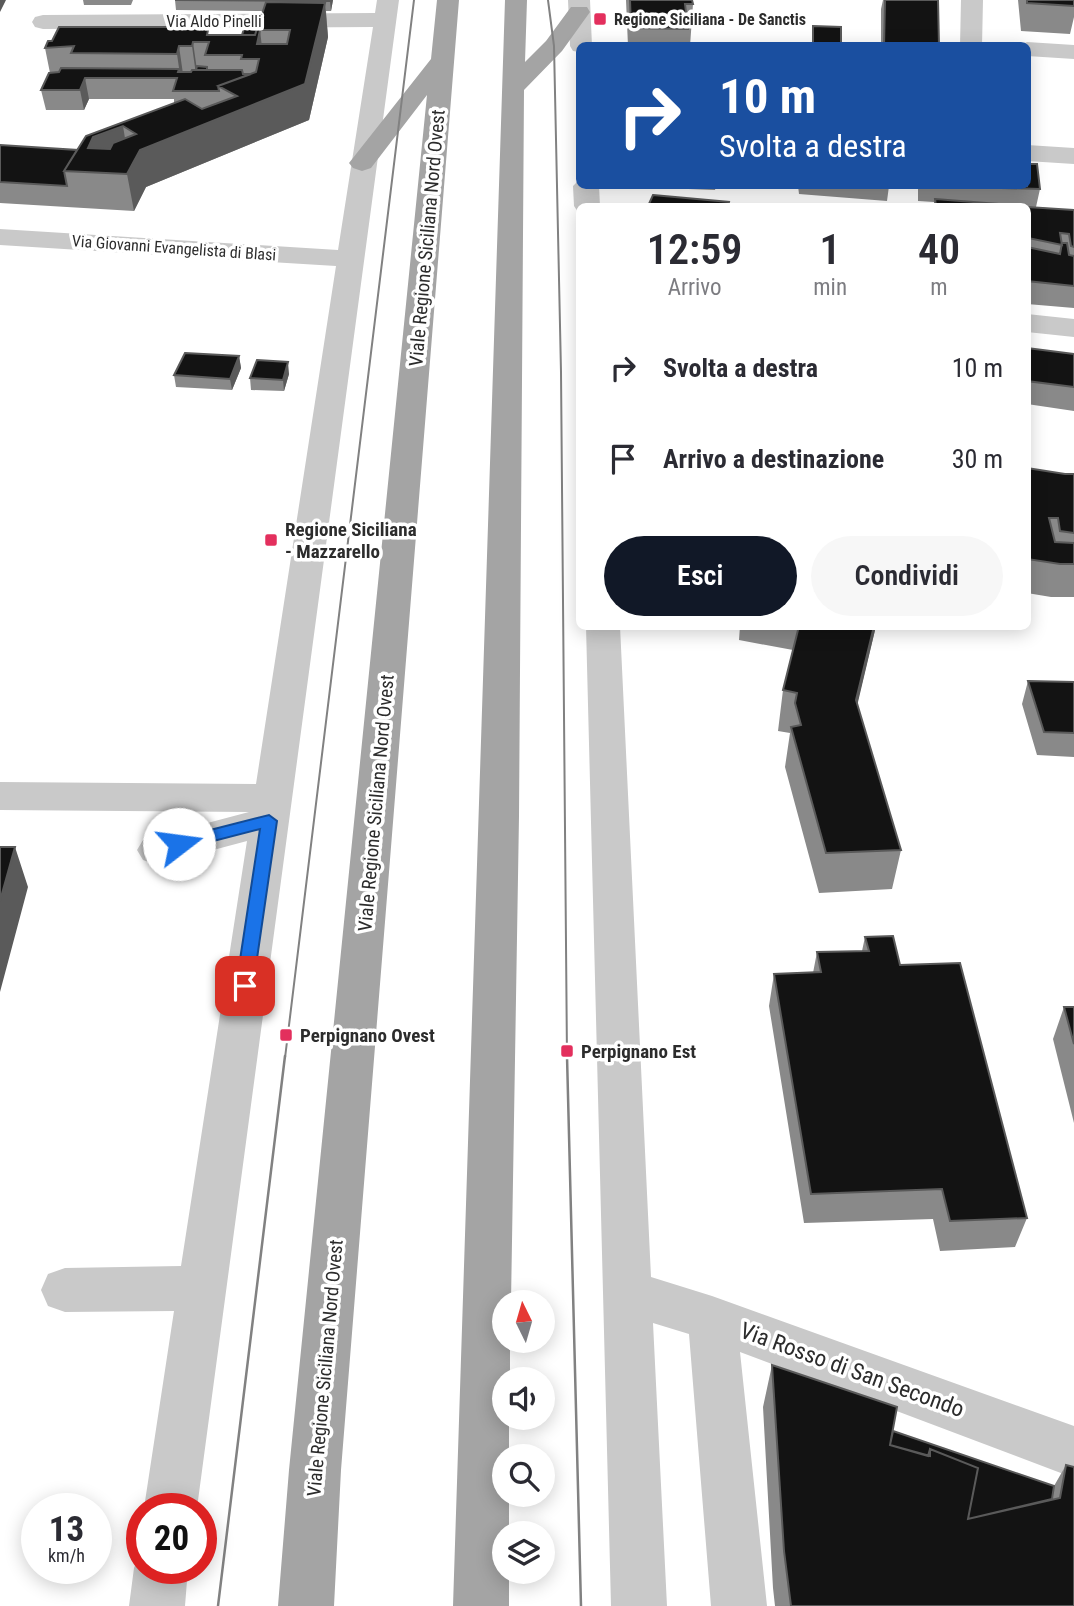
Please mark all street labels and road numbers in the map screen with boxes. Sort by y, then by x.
street label: Via Aldo Pinelli [166,12,262,31]
street label: Viale Regione Siciliana Nord Ovest [404,109,450,367]
street label: Via Giovanni Evangelista di Blasi [71,231,277,265]
street label: Viale Regione Siciliana Nord Ovest [353,674,399,932]
street label: Viale Regione Siciliana Nord Ovest [302,1239,348,1497]
street label: Via Rosso di San Secondo [736,1317,968,1423]

